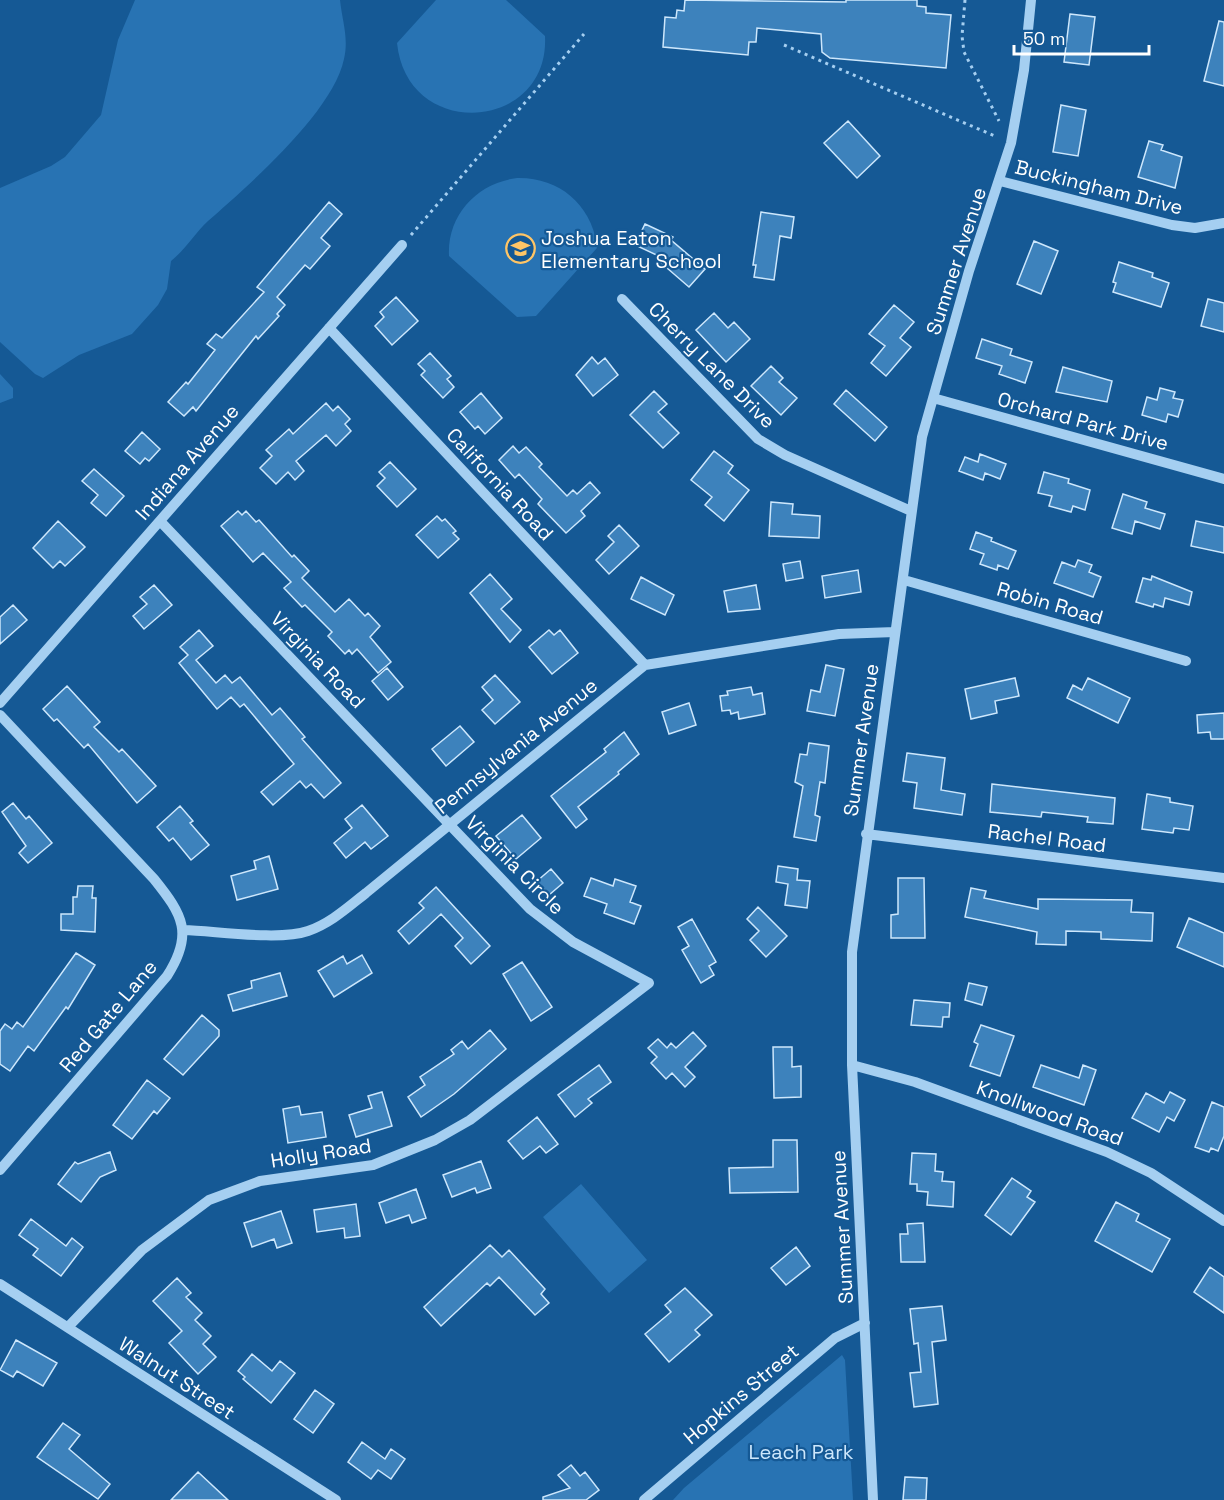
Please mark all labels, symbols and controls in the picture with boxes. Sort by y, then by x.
scale bar [1014,18,1149,56]
text: 50 m [1023,27,1065,50]
street label: Buckingham Drive [1012,154,1186,220]
street label: Summer Avenue [920,184,992,338]
place label: Joshua Eaton Elementary School [541,225,722,274]
school or university icon: Joshua Eaton Elementary School [504,233,536,265]
street label: Cherry Lane Drive [643,296,781,434]
street label: Orchard Park Drive [995,386,1171,456]
street label: Indiana Avenue [129,398,245,526]
street label: California Road [441,422,559,546]
street label: Robin Road [994,575,1106,631]
street label: Virginia Road [265,606,371,714]
street label: Summer Avenue [837,662,885,818]
street label: Pennsylvania Avenue [429,672,603,820]
street label: Virginia Circle [460,810,570,920]
street label: Rachel Road [986,818,1108,858]
street label: Red Gate Lane [53,954,163,1078]
street label: Knollwood Road [973,1074,1127,1152]
street label: Holly Road [269,1132,373,1174]
street label: Summer Avenue [825,1150,859,1304]
street label: Walnut Street [114,1331,240,1425]
street label: Hopkins Street [678,1338,804,1450]
park label: Leach Park [749,1439,854,1465]

